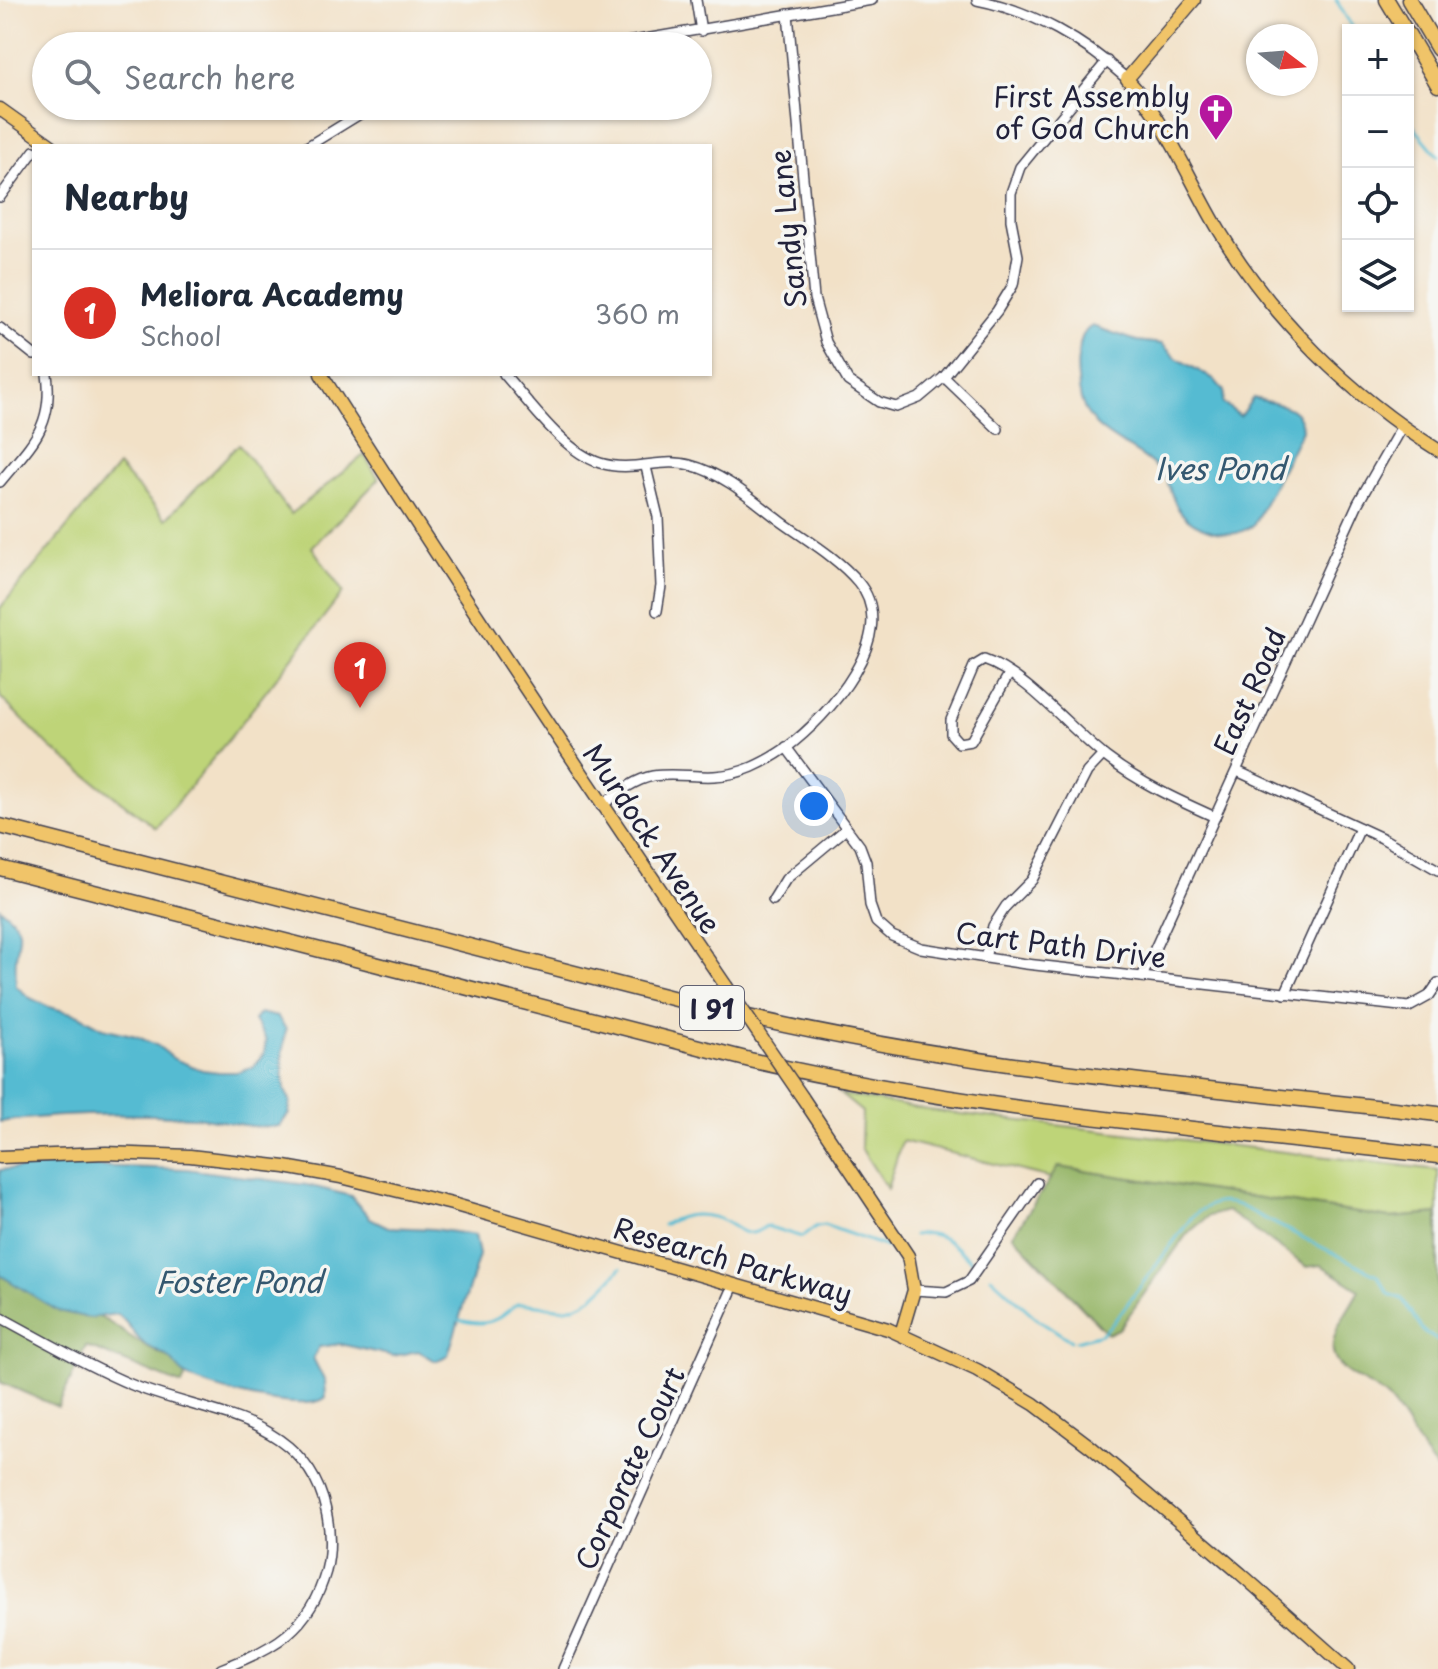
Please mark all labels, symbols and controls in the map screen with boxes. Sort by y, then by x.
north arrow [1246,24,1318,96]
map controls [1342,24,1414,312]
button: + [1342,24,1414,96]
search box [32,32,712,120]
icon: search [60,54,104,98]
text: Search here [124,54,296,99]
place label: First Assembly of God Church [993,74,1190,149]
church icon: First Assembly of God Church [1197,92,1235,142]
button: − [1342,96,1414,168]
street label: Sandy Lane [757,148,817,310]
button: locate [1342,168,1414,240]
text: Nearby [64,170,189,222]
button: layers [1342,240,1414,312]
text: Meliora Academy [140,271,404,316]
text: 1 [84,294,96,333]
text: 360 m [595,294,680,333]
text: School [140,316,222,355]
water label: Ives Pond [1155,445,1289,490]
street label: East Road [1202,620,1296,762]
pin: 1 [334,642,386,708]
street label: Murdock Avenue [573,734,733,942]
your location [794,786,834,826]
street label: Cart Path Drive [953,910,1169,978]
road number: I 91 [680,986,744,1030]
street label: Research Parkway [609,1205,857,1315]
water label: Foster Pond [156,1258,327,1303]
street label: Corporate Court [563,1359,695,1577]

